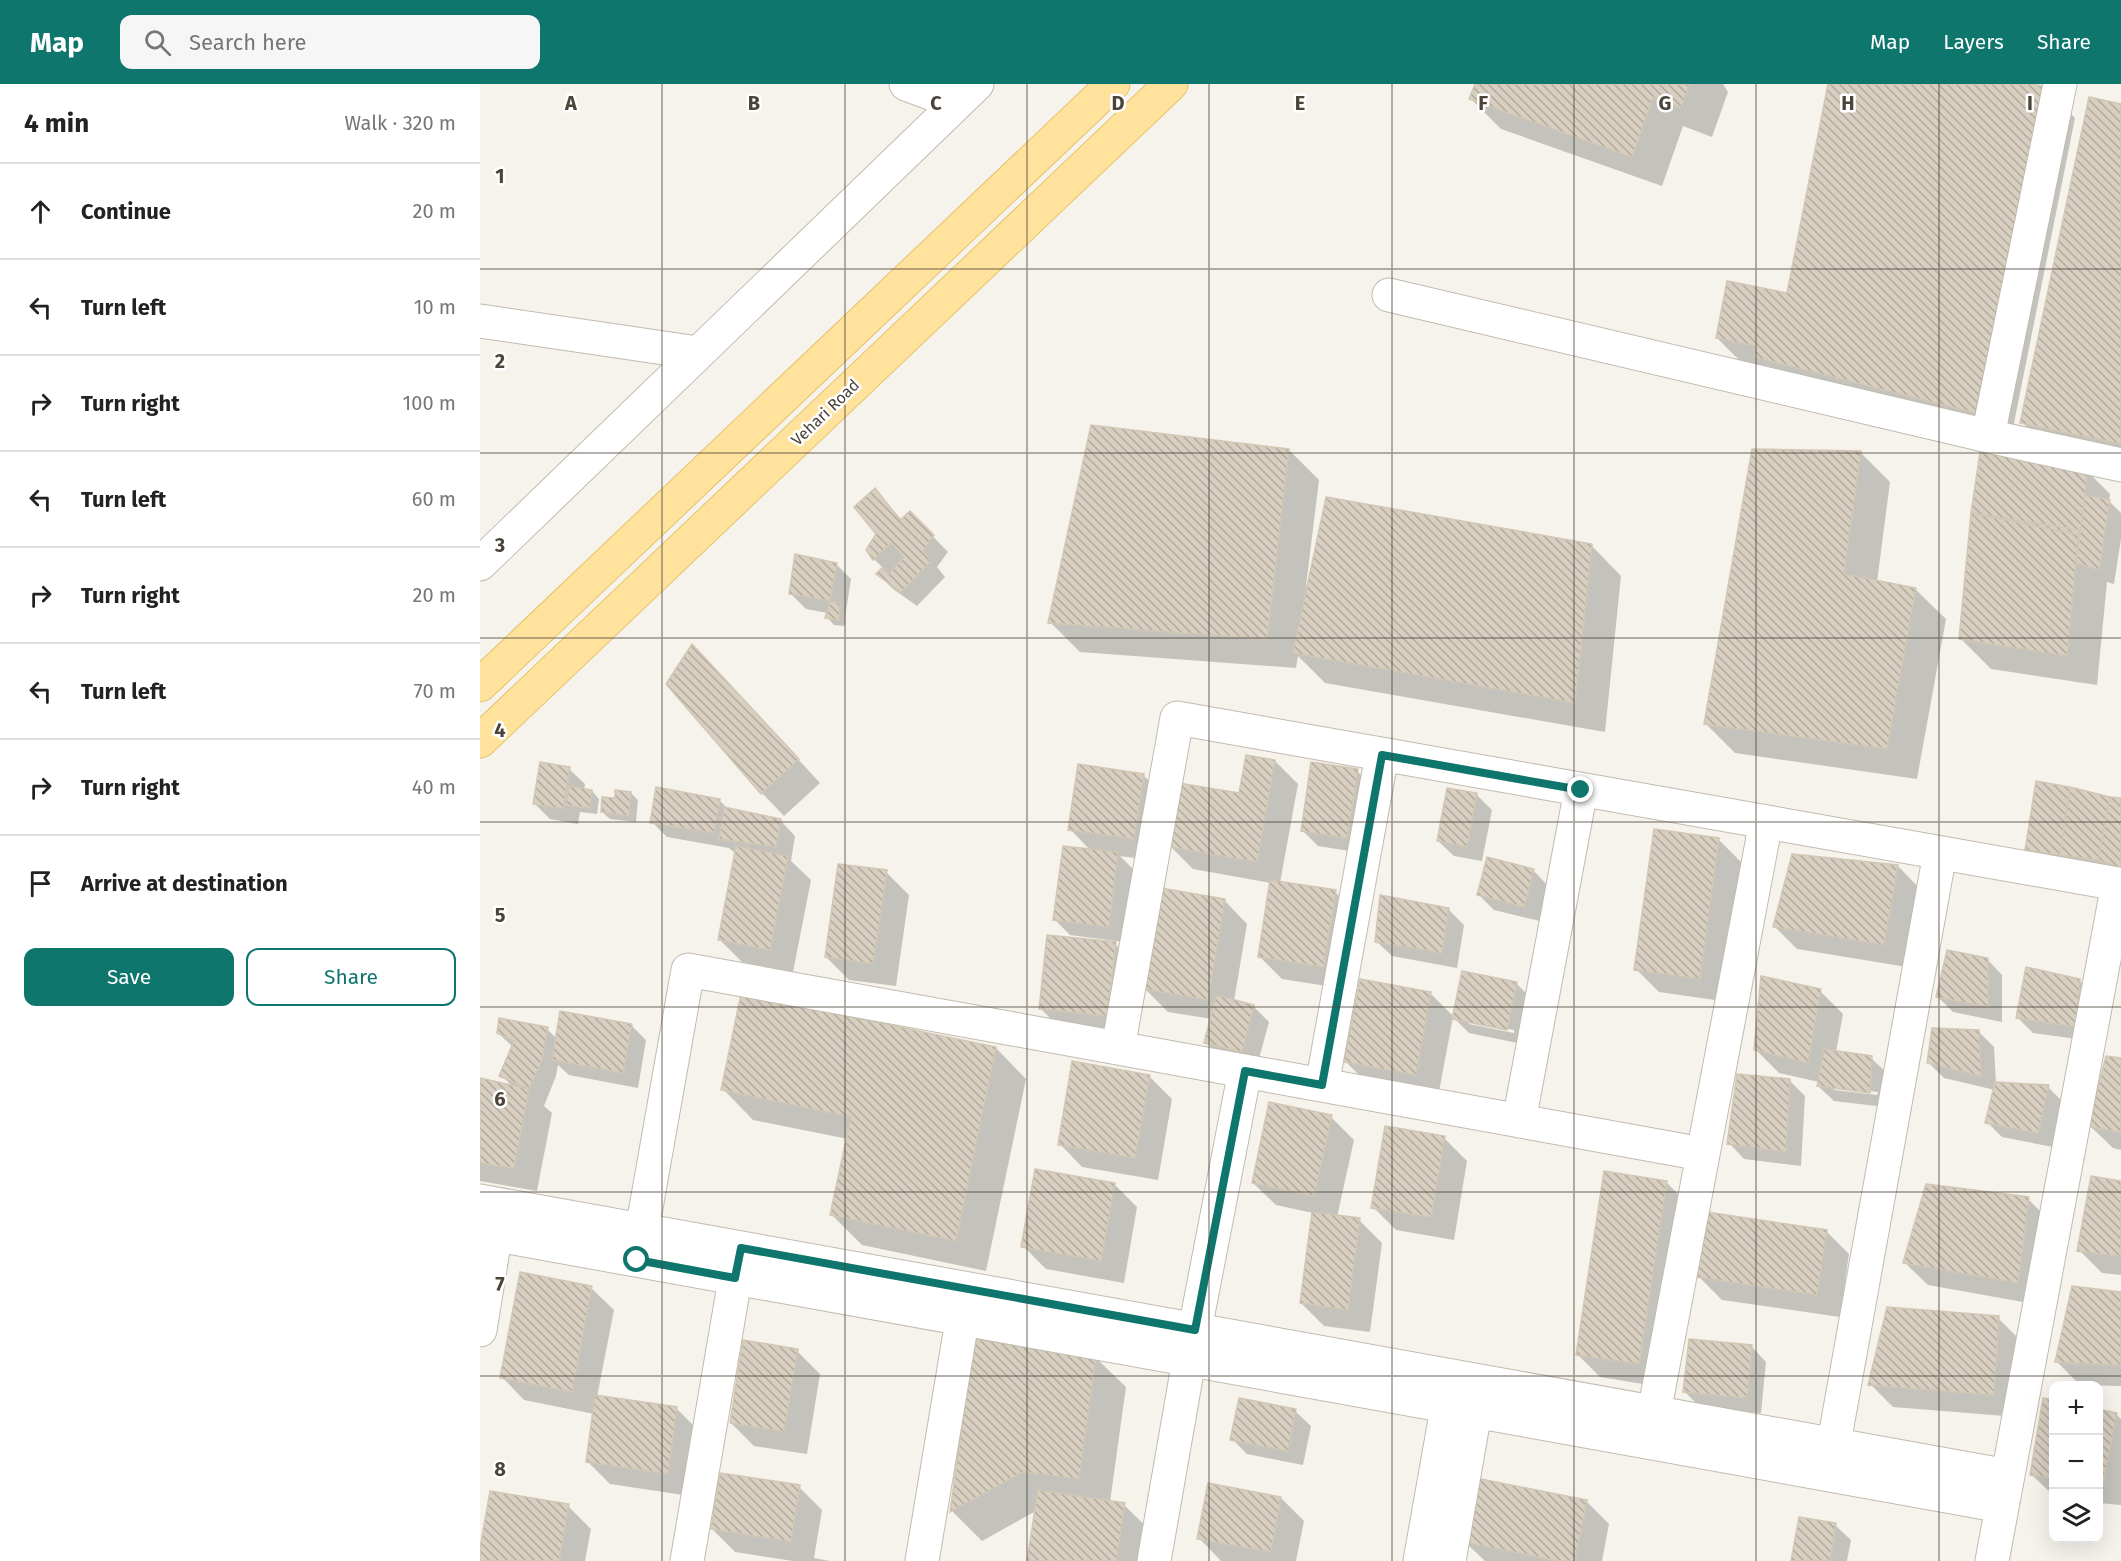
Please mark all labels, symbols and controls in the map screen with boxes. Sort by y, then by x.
search box [120,15,540,69]
text: Map [30,26,84,59]
icon: search [141,26,174,59]
text: Search here [189,29,307,56]
text: Map [1870,29,1910,55]
text: Layers [1943,29,2004,55]
text: Share [2037,29,2091,55]
text: A [564,91,578,115]
text: B [748,91,760,115]
text: C [930,91,942,115]
text: D [1111,91,1125,115]
text: E [1295,91,1305,115]
text: F [1478,91,1488,115]
text: G [1659,91,1671,115]
text: H [1841,91,1855,115]
text: I [2027,91,2033,115]
text: 4 min [24,108,89,139]
text: Walk · 320 m [345,111,456,135]
text: 1 [495,164,505,188]
icon: ahead [24,195,57,228]
text: Continue [81,198,171,225]
text: 20 m [413,199,456,223]
icon: left [24,291,57,324]
text: Turn left [81,294,166,321]
text: 10 m [414,295,456,319]
text: 2 [495,349,505,373]
street label: Vehari Road [787,375,863,449]
icon: right [24,387,57,420]
text: Turn right [81,390,180,417]
text: 100 m [403,391,456,415]
icon: left [24,483,57,516]
text: Turn left [81,486,166,513]
text: 60 m [412,487,456,511]
text: 3 [494,533,505,557]
icon: right [24,579,57,612]
text: Turn right [81,582,180,609]
text: 20 m [413,583,456,607]
icon: left [24,675,57,708]
text: Turn left [81,678,166,705]
text: 70 m [414,679,456,703]
text: 4 [494,718,506,742]
icon: right [24,771,57,804]
text: Turn right [81,774,180,801]
text: 40 m [412,775,456,799]
route end [1567,776,1593,802]
icon: arrive [24,867,57,900]
text: Arrive at destination [81,870,288,897]
text: 5 [495,903,506,927]
button: Save [24,948,234,1006]
button: Share [246,948,456,1006]
text: 6 [494,1087,506,1111]
route start [623,1246,649,1272]
text: 7 [495,1272,505,1296]
map controls [2049,1381,2103,1543]
button: + [2049,1381,2103,1435]
button: − [2049,1435,2103,1489]
text: 8 [494,1457,506,1481]
button: layers [2049,1489,2103,1543]

